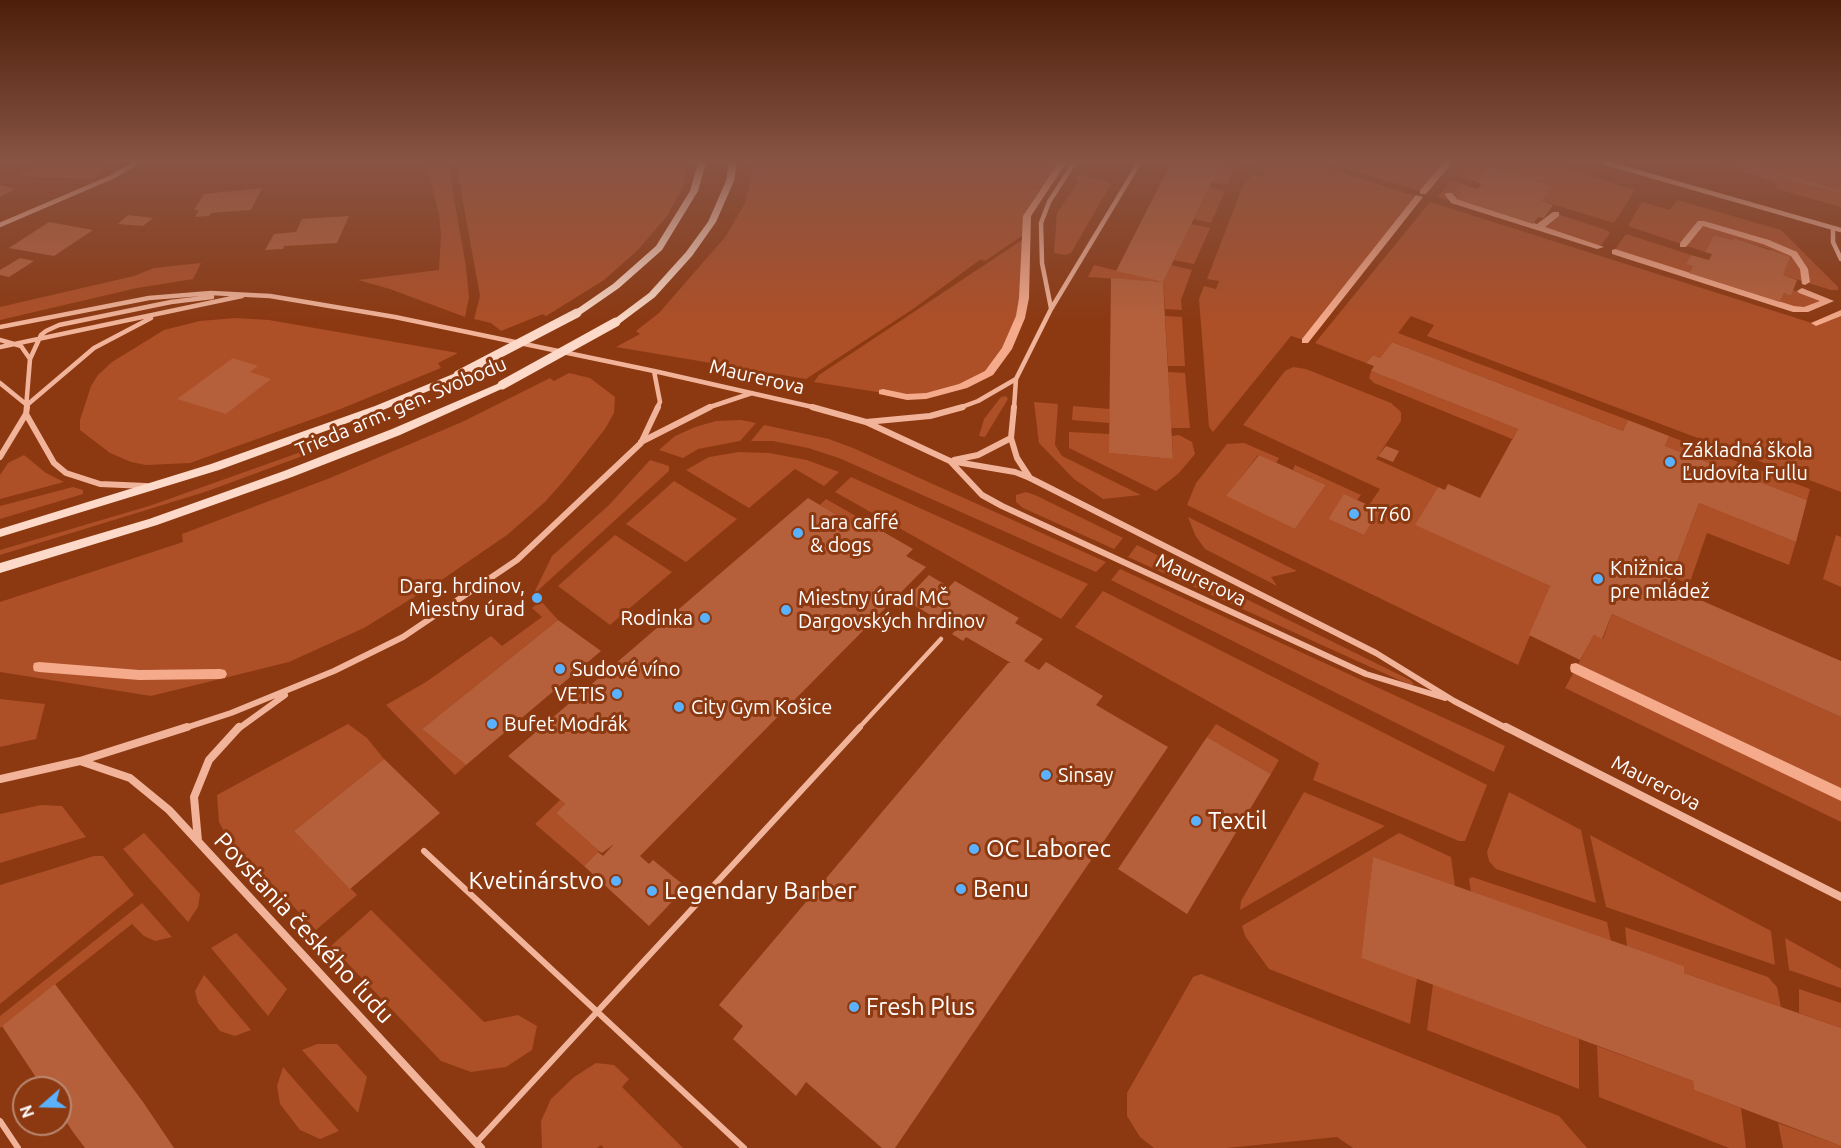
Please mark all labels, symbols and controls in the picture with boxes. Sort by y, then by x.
street label: Trieda arm. gen. Svobodu [292,352,510,462]
street label: Maurerova [707,354,807,400]
place label: Základná škola Ľudovíta Fullu [1682,438,1813,485]
marker: Základná škola Ľudovíta Fullu [1663,455,1677,469]
place label: T760 [1366,502,1411,526]
marker: T760 [1347,507,1361,521]
place label: Lara caffé & dogs [810,510,899,557]
marker: Lara caffé & dogs [791,526,805,540]
street label: Maurerova [1152,549,1250,611]
place label: Knižnica pre mládež [1610,556,1710,603]
marker: Knižnica pre mládež [1591,572,1605,586]
place label: Darg. hrdinov, Miestny úrad [399,574,525,621]
place label: Miestny úrad MČ Dargovských hrdinov [798,586,985,633]
marker: Darg. hrdinov, Miestny úrad [530,591,544,605]
marker: Miestny úrad MČ Dargovských hrdinov [779,603,793,617]
place label: Rodinka [621,606,693,630]
marker: Rodinka [698,611,712,625]
place label: Sudové víno [572,657,680,681]
marker: Sudové víno [553,662,567,676]
place label: VETIS [554,682,605,706]
marker: VETIS [610,687,624,701]
place label: City Gym Košice [691,695,832,719]
marker: City Gym Košice [672,700,686,714]
place label: Bufet Modrák [504,712,628,736]
marker: Bufet Modrák [485,717,499,731]
street label: Maurerova [1607,750,1705,816]
place label: Sinsay [1058,763,1113,787]
marker: Sinsay [1039,768,1053,782]
place label: Textil [1208,807,1267,835]
marker: Textil [1189,814,1203,828]
street label: Povstania českého ľudu [208,827,400,1029]
place label: OC Laborec [986,835,1111,863]
marker: OC Laborec [967,842,981,856]
place label: Kvetinárstvo [469,867,604,895]
marker: Kvetinárstvo [609,874,623,888]
place label: Benu [973,875,1029,903]
place label: Legendary Barber [664,877,856,905]
marker: Benu [954,882,968,896]
marker: Legendary Barber [645,884,659,898]
place label: Fresh Plus [866,993,975,1021]
marker: Fresh Plus [847,1000,861,1014]
north arrow [12,1076,72,1136]
text: N [16,1103,37,1120]

